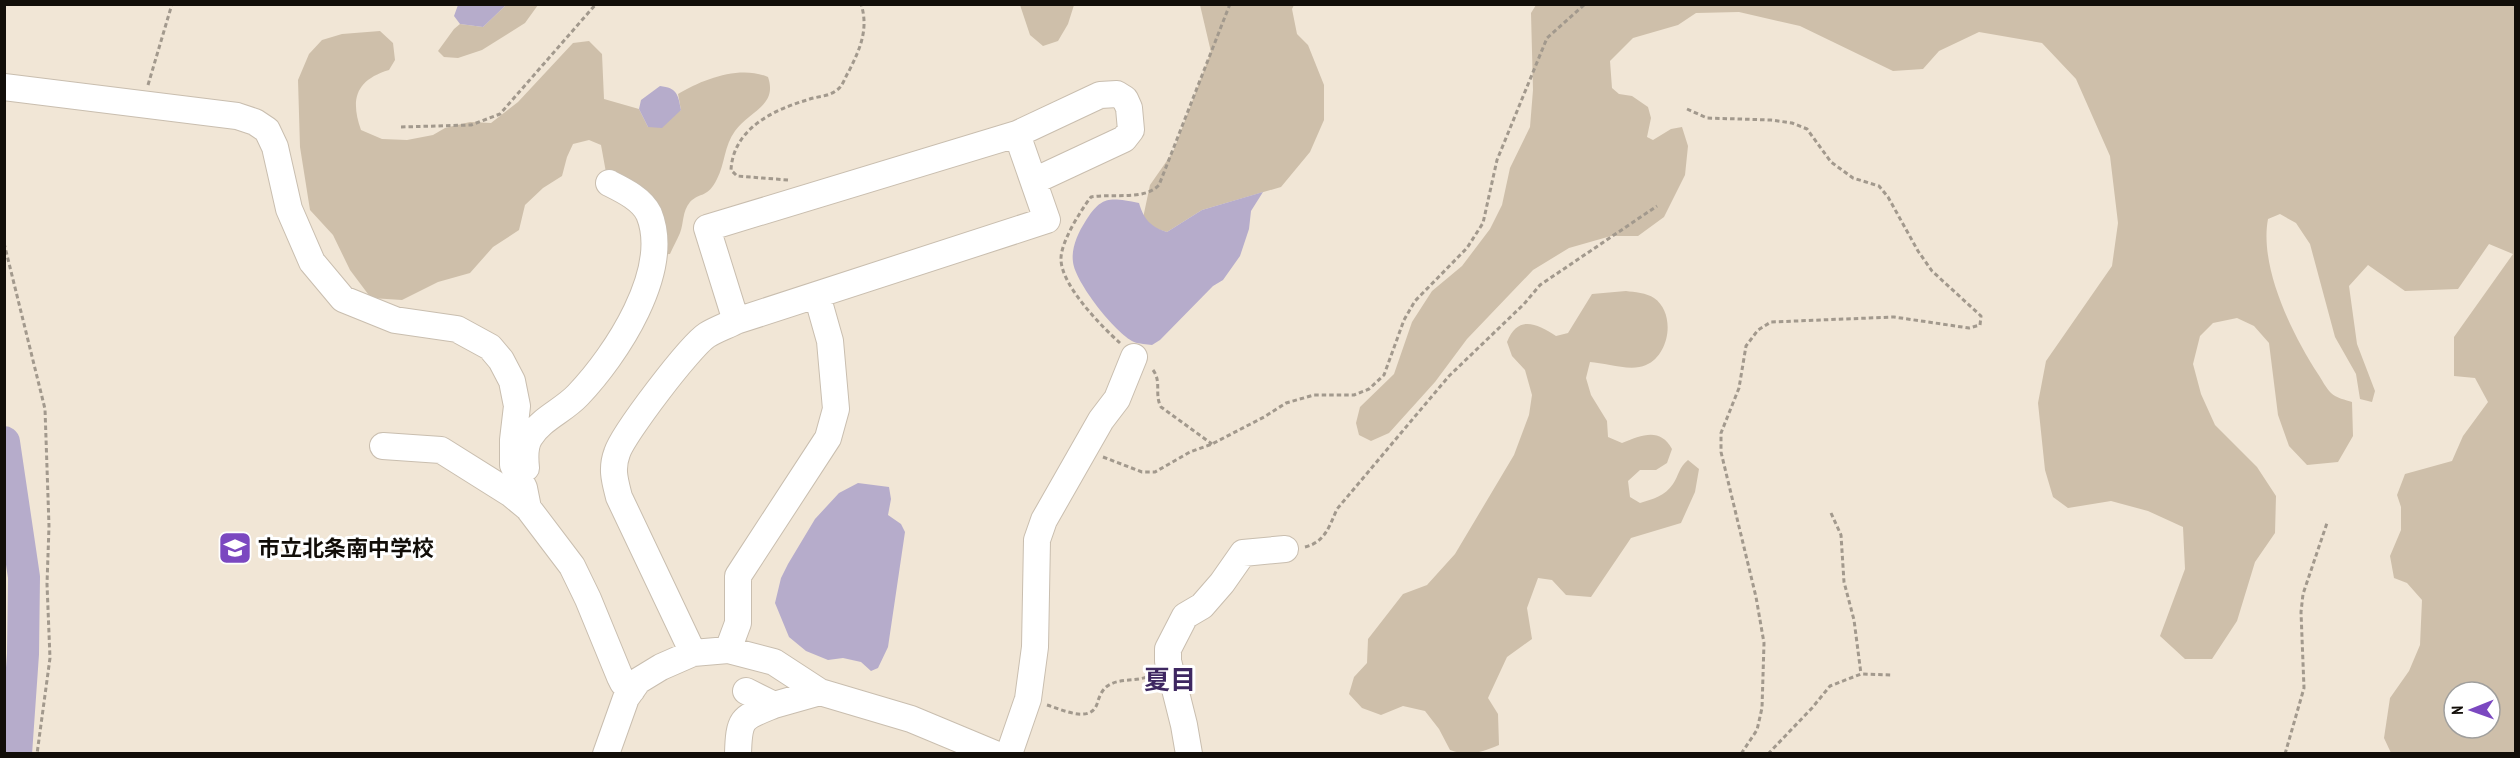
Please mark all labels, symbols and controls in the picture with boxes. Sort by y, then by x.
school or university icon: 市立北条南中学校 [217,530,253,566]
place label: 市立北条南中学校 [258,534,434,562]
district label: 夏目 [1144,663,1196,696]
north arrow [2442,680,2502,740]
text: N [2447,706,2467,715]

